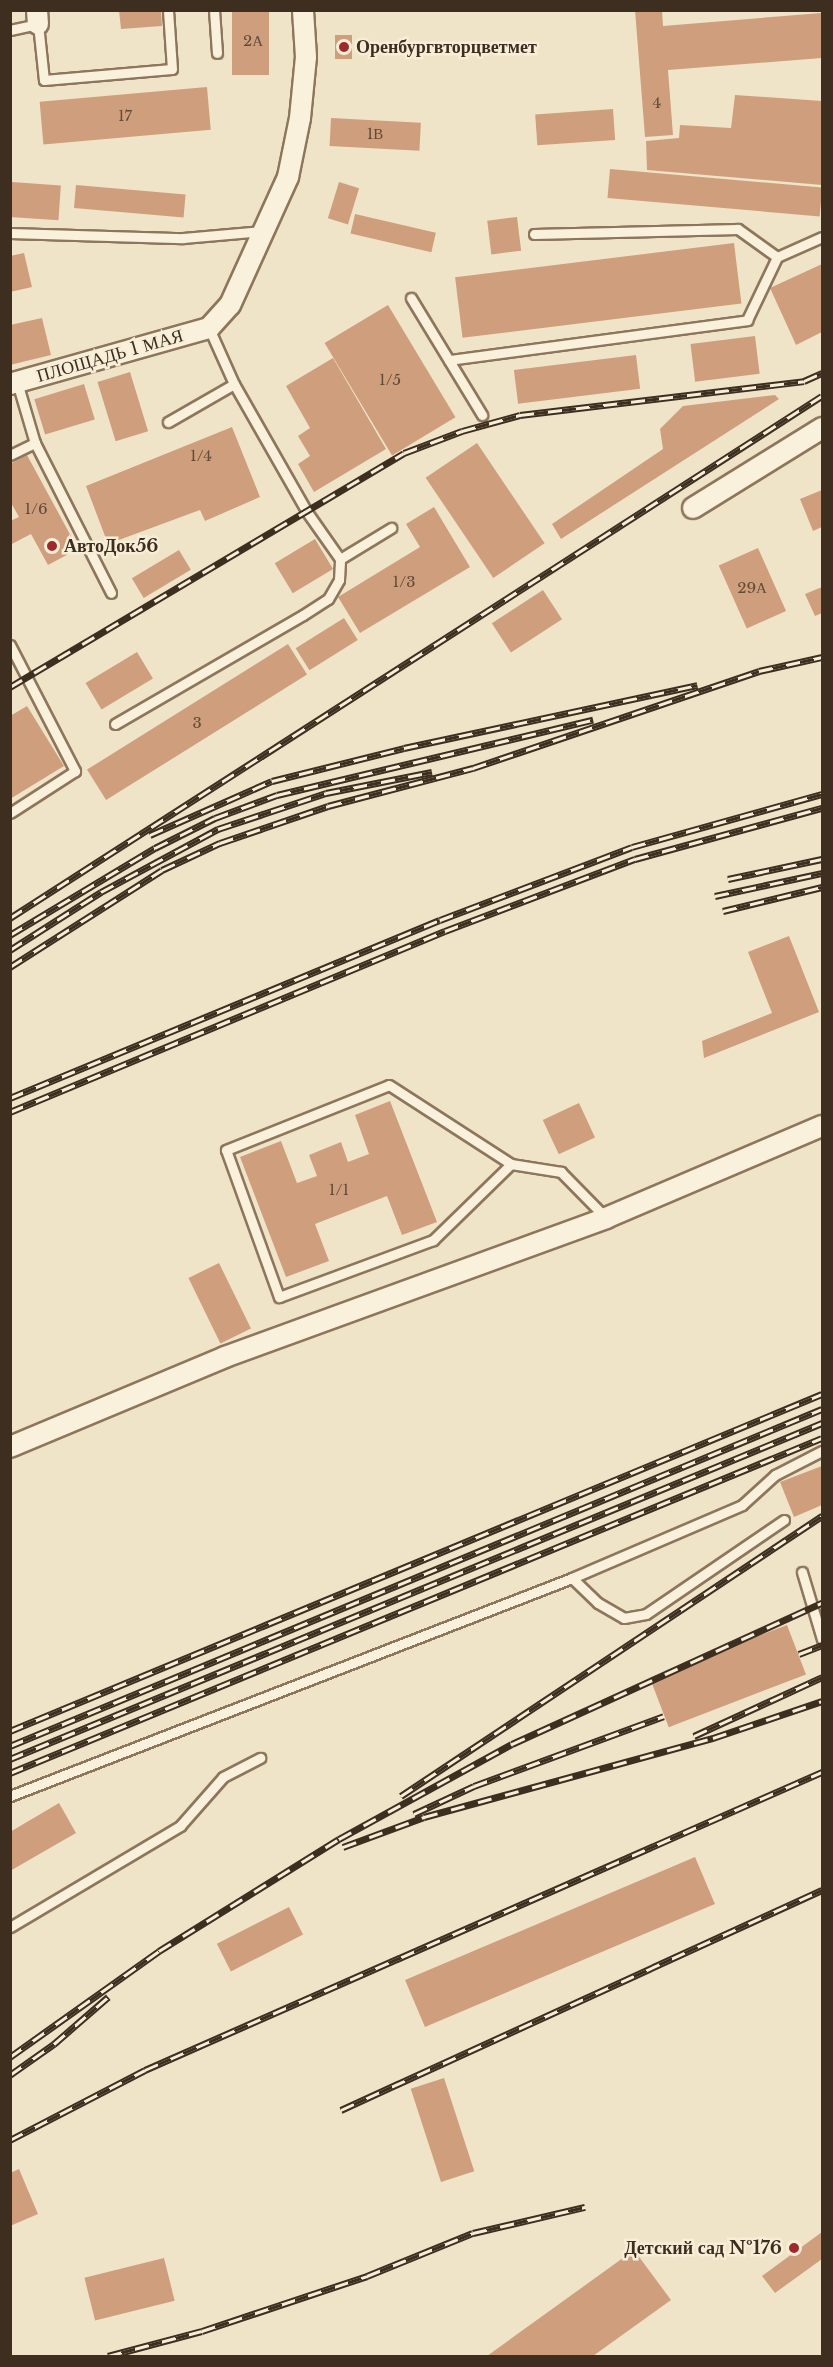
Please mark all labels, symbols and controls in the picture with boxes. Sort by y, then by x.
house number: 2А [243,32,263,50]
place label: Оренбургвторцветмет [356,36,537,58]
marker: Оренбургвторцветмет [337,40,351,54]
house number: 4 [653,94,661,112]
house number: 17 [118,107,132,125]
house number: 1В [367,125,383,143]
street label: ПЛОЩАДЬ 1 МАЯ [34,325,186,387]
house number: 1/5 [379,371,401,389]
house number: 1/4 [190,447,212,465]
house number: 1/6 [24,500,48,518]
place label: АвтоДок56 [64,535,158,557]
marker: АвтоДок56 [45,539,59,553]
house number: 1/3 [393,573,415,591]
house number: 29А [737,579,767,597]
house number: 3 [192,714,202,732]
house number: 1/1 [329,1181,349,1199]
place label: Детский сад №176 [624,2237,782,2259]
marker: Детский сад №176 [787,2241,801,2255]

